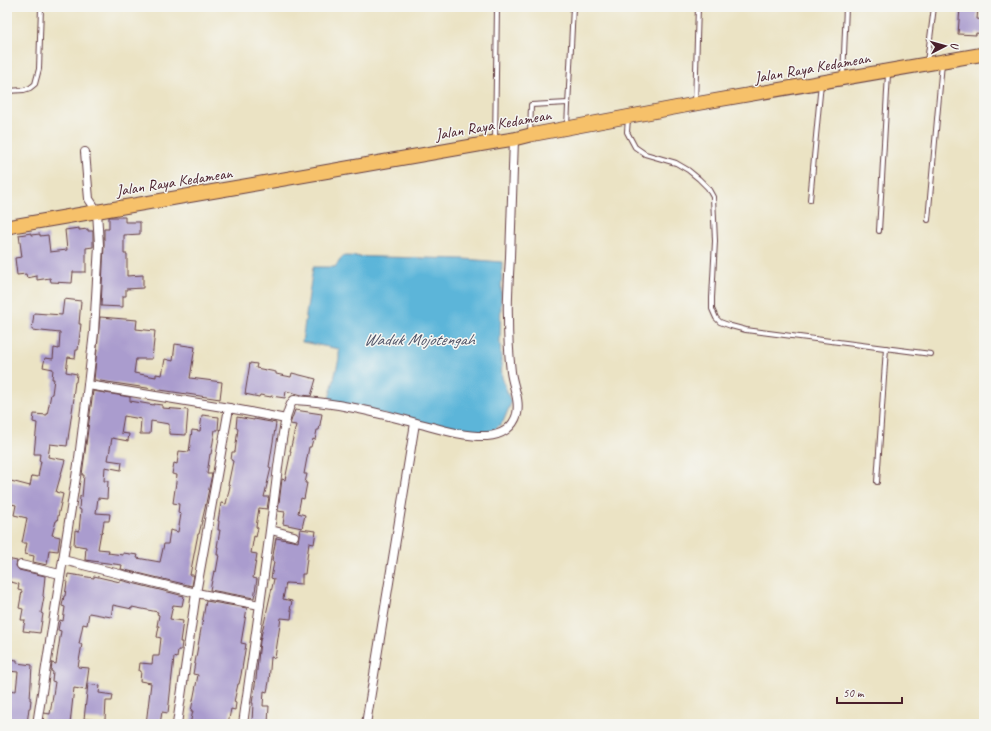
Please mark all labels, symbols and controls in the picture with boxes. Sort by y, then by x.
north arrow [925,26,965,66]
text: U [948,42,962,51]
street label: Jalan Raya Kedamean [752,48,872,88]
street label: Jalan Raya Kedamean [433,105,553,145]
street label: Jalan Raya Kedamean [114,163,234,201]
water label: Waduk Mojotengah [364,329,475,350]
scale bar [837,679,902,705]
text: 50 m [843,685,865,701]

